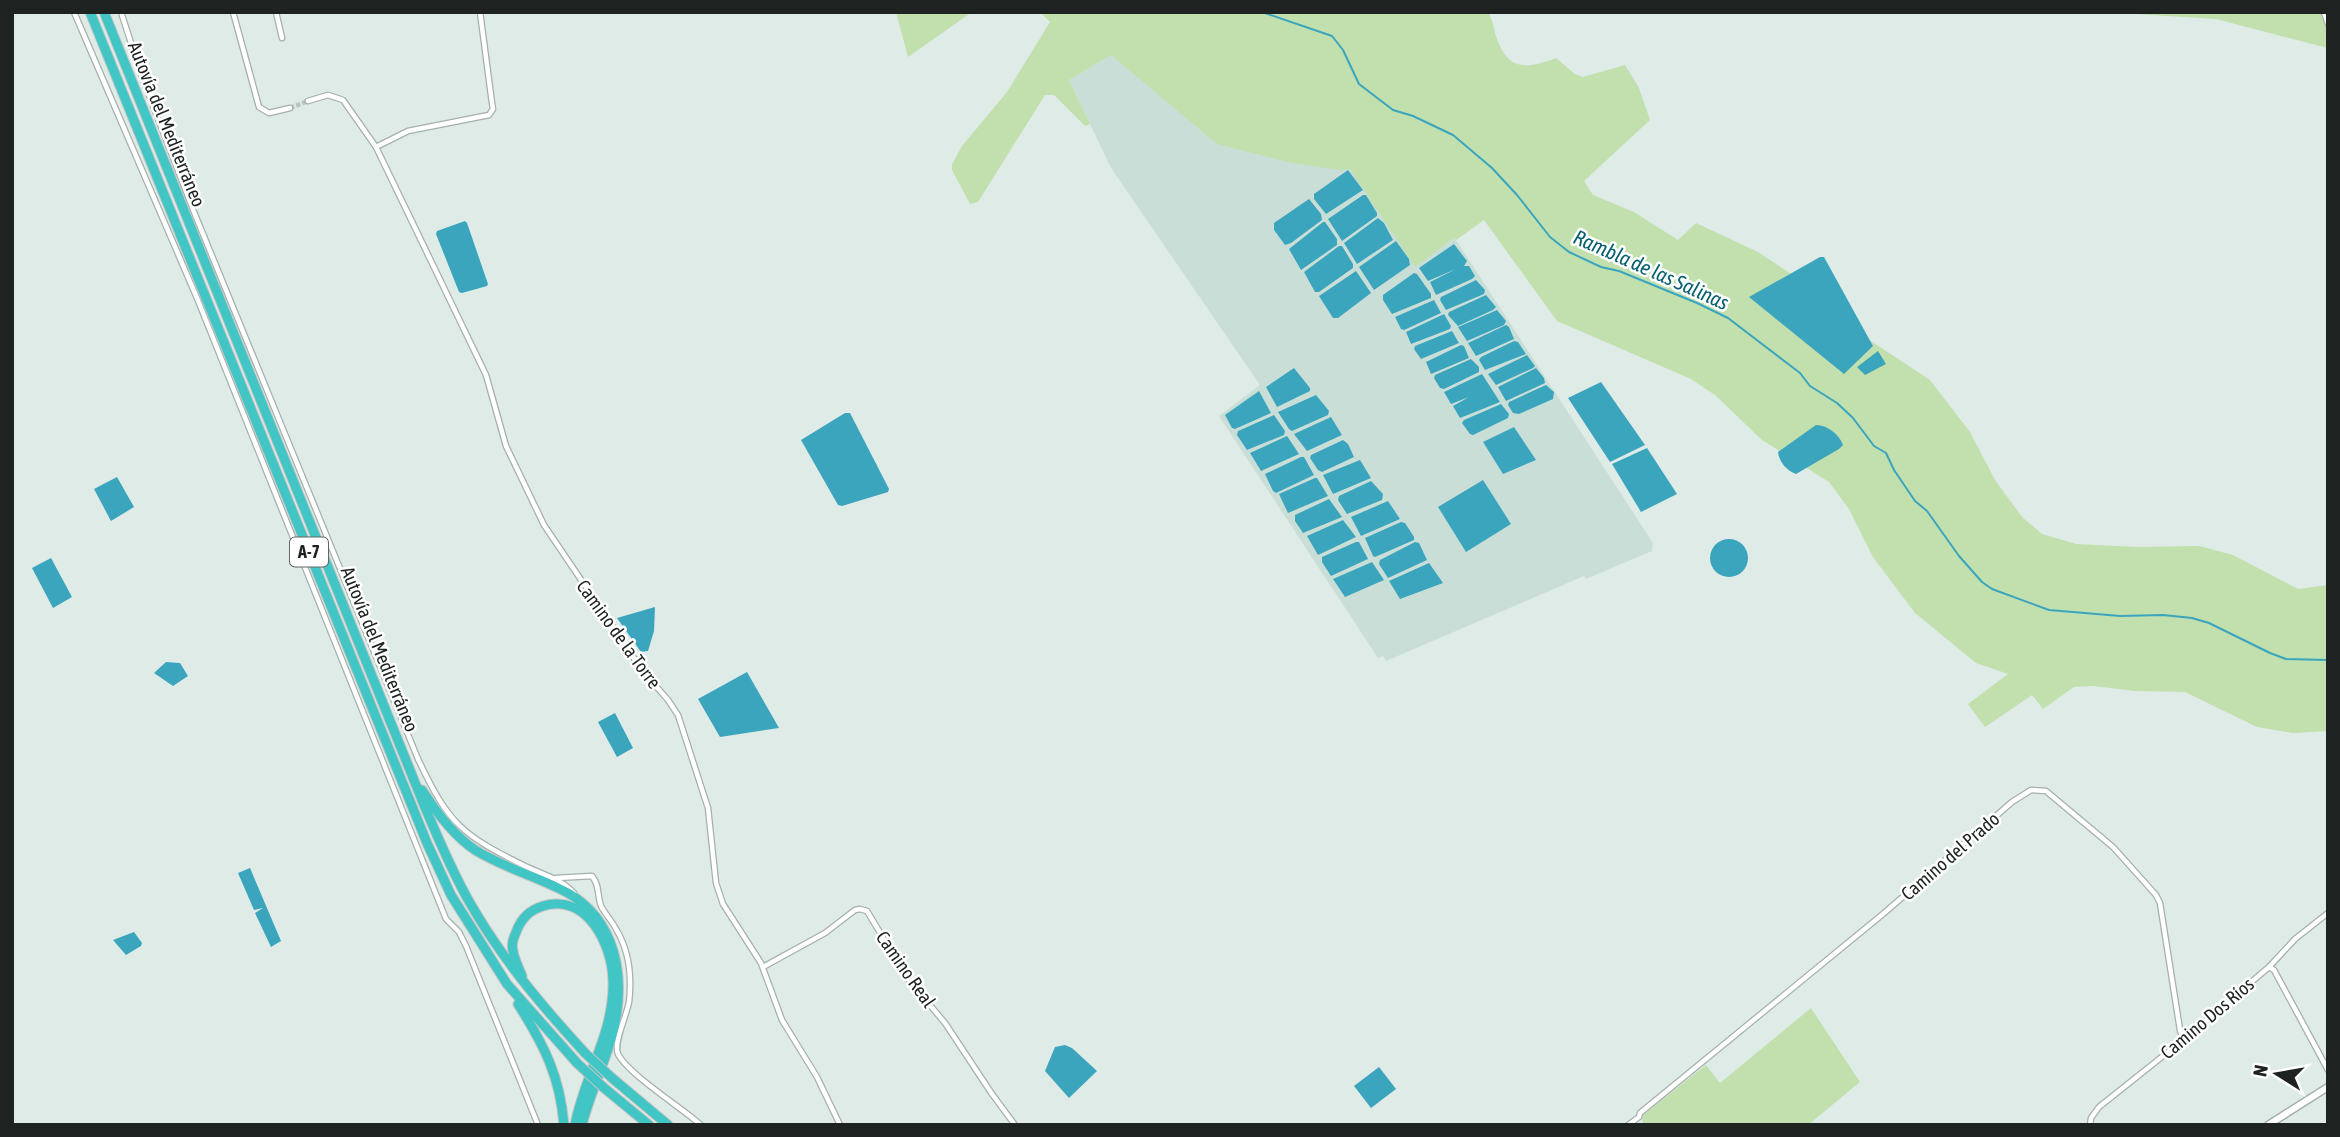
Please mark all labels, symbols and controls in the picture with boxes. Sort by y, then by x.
street label: Autovía del Mediterráneo [124,38,210,210]
water label: Rambla de las Salinas [1570,224,1733,314]
road number: A-7 [290,538,328,566]
street label: Autovía del Mediterráneo [337,563,423,735]
street label: Camino de la Torre [572,575,666,693]
street label: Camino del Prado [1896,807,2004,905]
street label: Camino Real [872,927,940,1011]
street label: Camino Dos Ríos [2156,973,2258,1063]
north arrow [2242,1039,2312,1109]
text: N [2248,1063,2272,1078]

